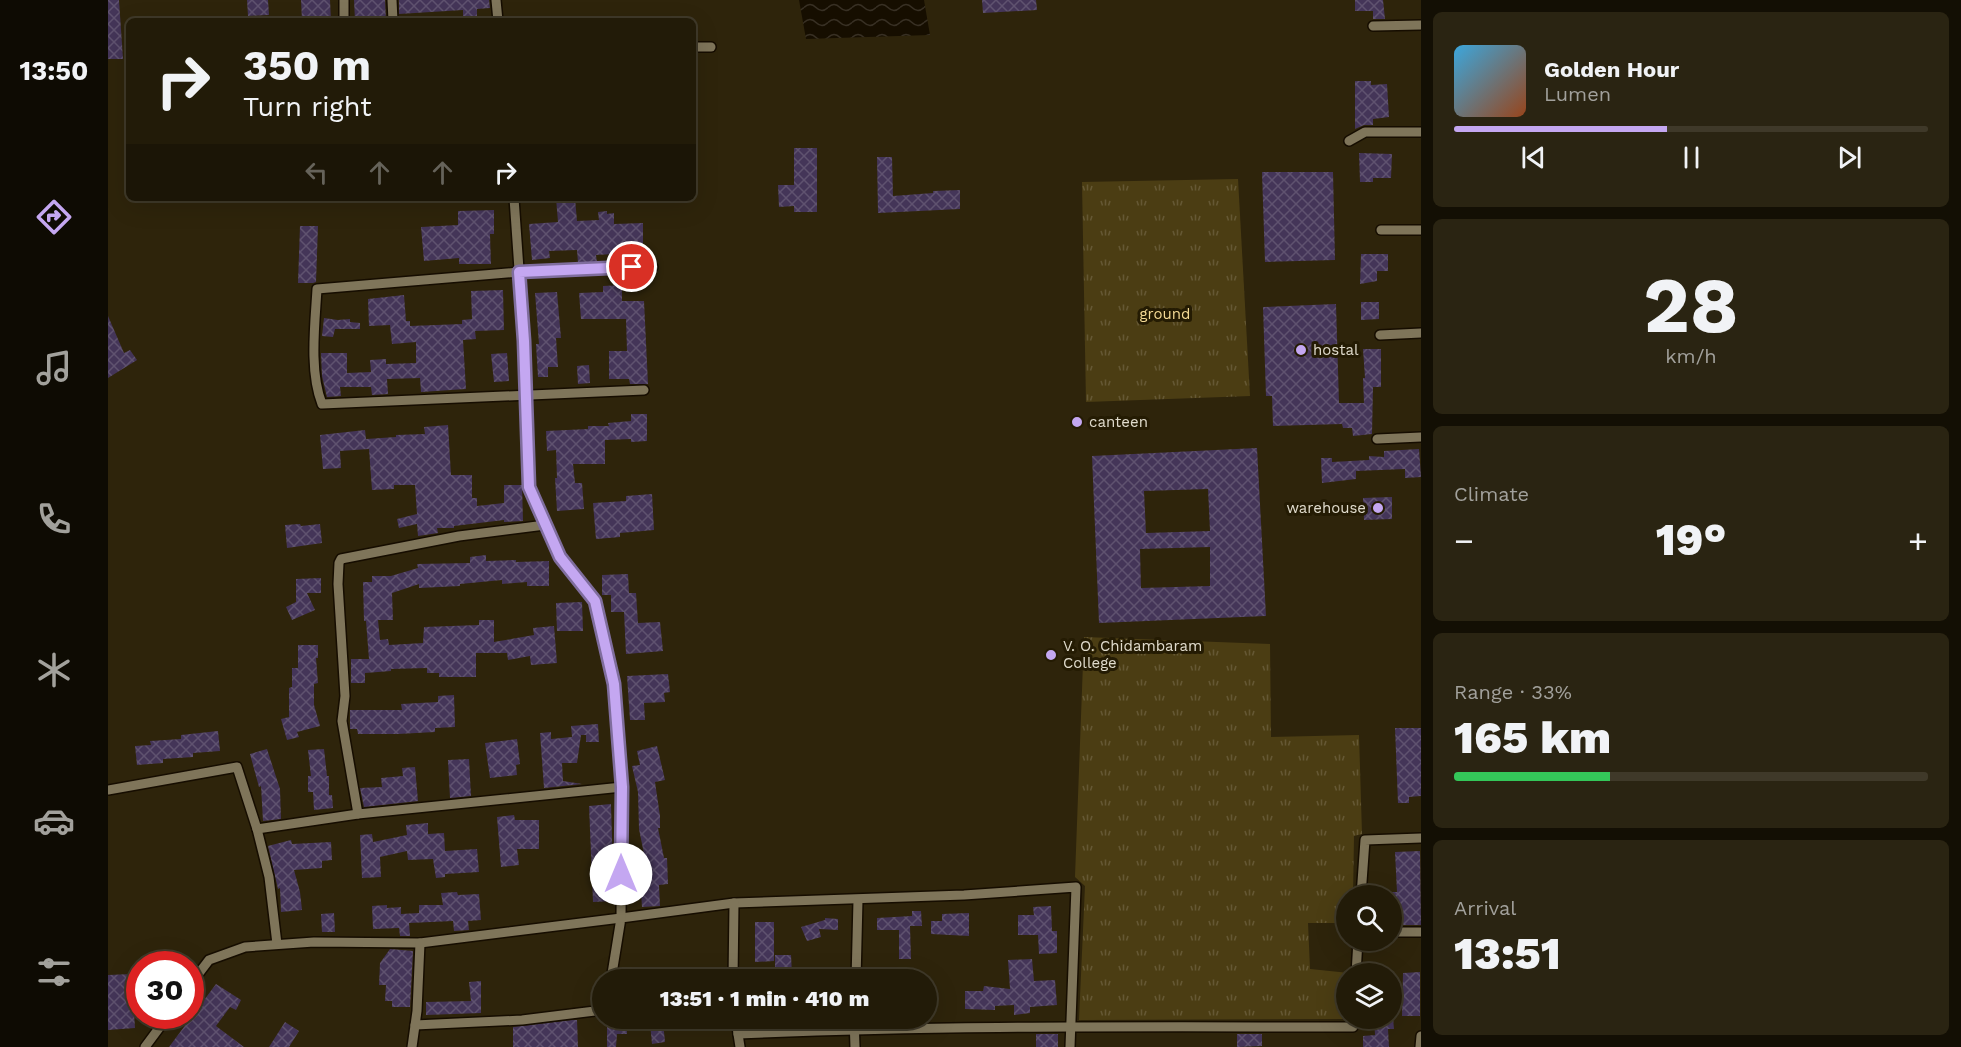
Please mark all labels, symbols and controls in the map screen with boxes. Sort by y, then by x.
text: 350 m [243,41,371,90]
icon: right [144,42,222,120]
text: 13:50 [20,55,88,87]
text: Golden Hour [1544,57,1679,82]
text: Lumen [1544,82,1611,106]
text: Turn right [243,91,372,123]
icon: previous [1517,141,1550,174]
icon: pause [1675,141,1708,174]
icon: next [1833,141,1866,174]
icon: left [300,156,333,189]
icon: ahead [363,156,396,189]
icon: ahead [426,156,459,189]
icon: right [489,156,522,189]
icon: directions [33,196,75,238]
pin [606,241,657,292]
icon: arrive [615,250,648,283]
text: 28 [1643,259,1739,351]
park label: ground [1140,305,1190,323]
place label: hostal [1313,341,1359,359]
marker: hostal [1294,343,1308,357]
text: km/h [1665,344,1717,368]
icon: music [33,347,75,389]
place label: canteen [1089,413,1148,431]
marker: canteen [1070,415,1084,429]
text: Climate [1454,482,1529,506]
icon: phone [33,498,75,540]
place label: warehouse [1286,499,1366,517]
marker: warehouse [1371,501,1385,515]
text: 19° [1656,513,1726,566]
text: − [1454,521,1474,560]
text: + [1908,521,1928,560]
place label: V. O. Chidambaram College [1063,637,1202,672]
marker: V. O. Chidambaram College [1044,648,1058,662]
icon: climate [33,649,75,691]
text: Range · 33% [1454,680,1572,704]
text: 165 km [1454,711,1611,764]
icon: car [33,800,75,842]
position arrow [589,842,653,906]
map controls [1336,885,1402,1029]
button: search [1336,885,1402,951]
text: Arrival [1454,896,1516,920]
text: 13:51 [1454,927,1561,980]
icon: filters [33,951,75,993]
speed limit sign: 30 [126,951,204,1029]
button: layers [1336,963,1402,1029]
text: 13:51 · 1 min · 410 m [660,986,869,1011]

